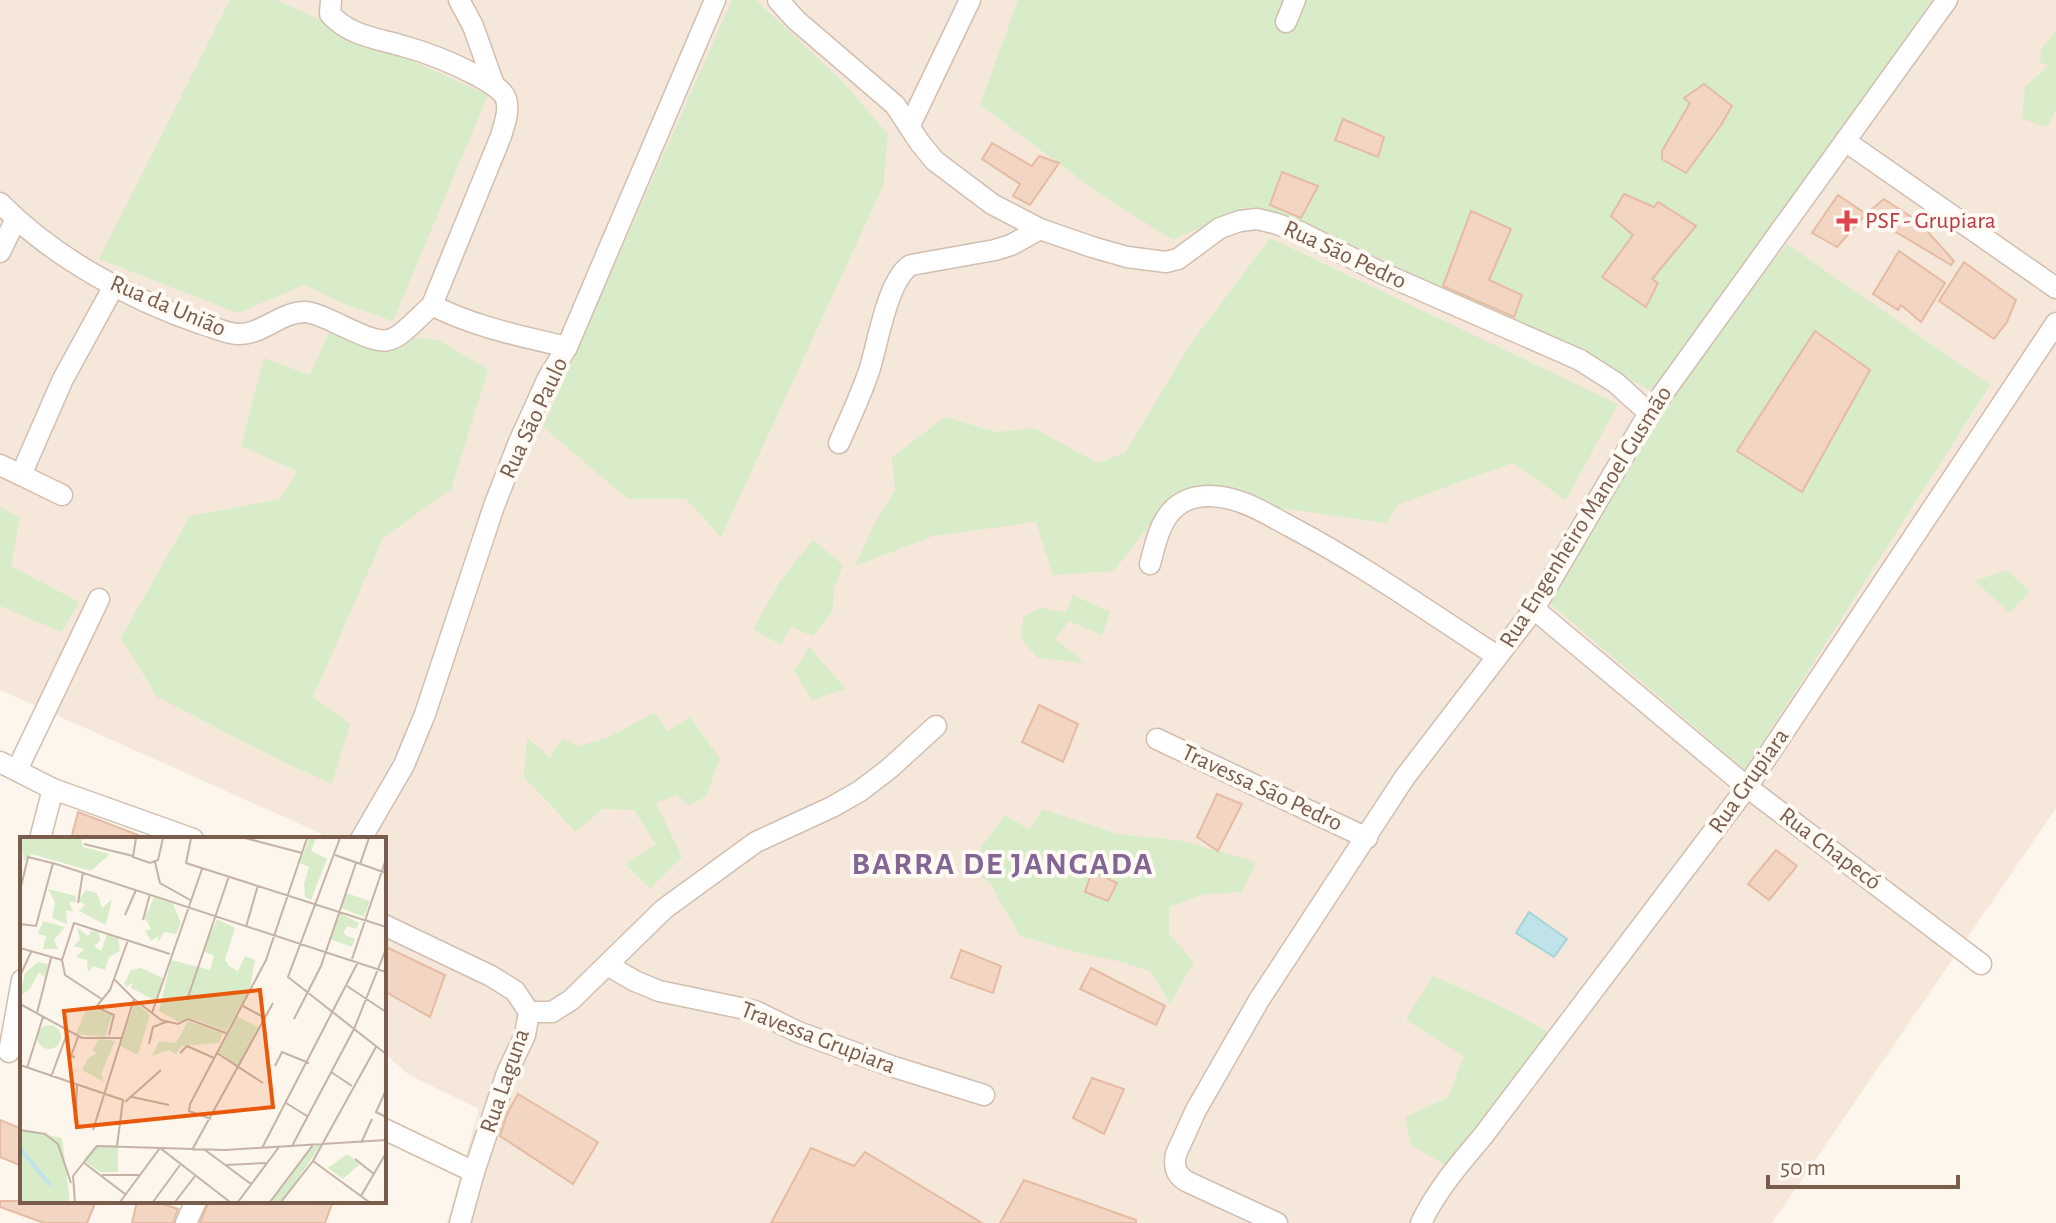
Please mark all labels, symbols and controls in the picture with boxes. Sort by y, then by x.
place label: PSF - Grupiara [1865,209,1996,233]
marker: PSF - Grupiara [1836,210,1858,232]
street label: Rua São Pedro [1280,216,1410,294]
street label: Rua da União [107,271,229,341]
street label: Rua São Paulo [496,354,572,482]
street label: Rua Engenheiro Manoel Gusmão [1495,382,1677,652]
street label: Rua Grupiara [1704,724,1794,838]
street label: Travessa São Pedro [1178,740,1346,836]
street label: Rua Chapecó [1775,803,1885,895]
inset map [20,837,386,1203]
district label: BARRA DE JANGADA [852,848,1154,880]
street label: Travessa Grupiara [737,997,899,1079]
street label: Rua Laguna [476,1026,534,1136]
scale bar [1768,1139,1958,1189]
text: 50 m [1780,1156,1826,1180]

